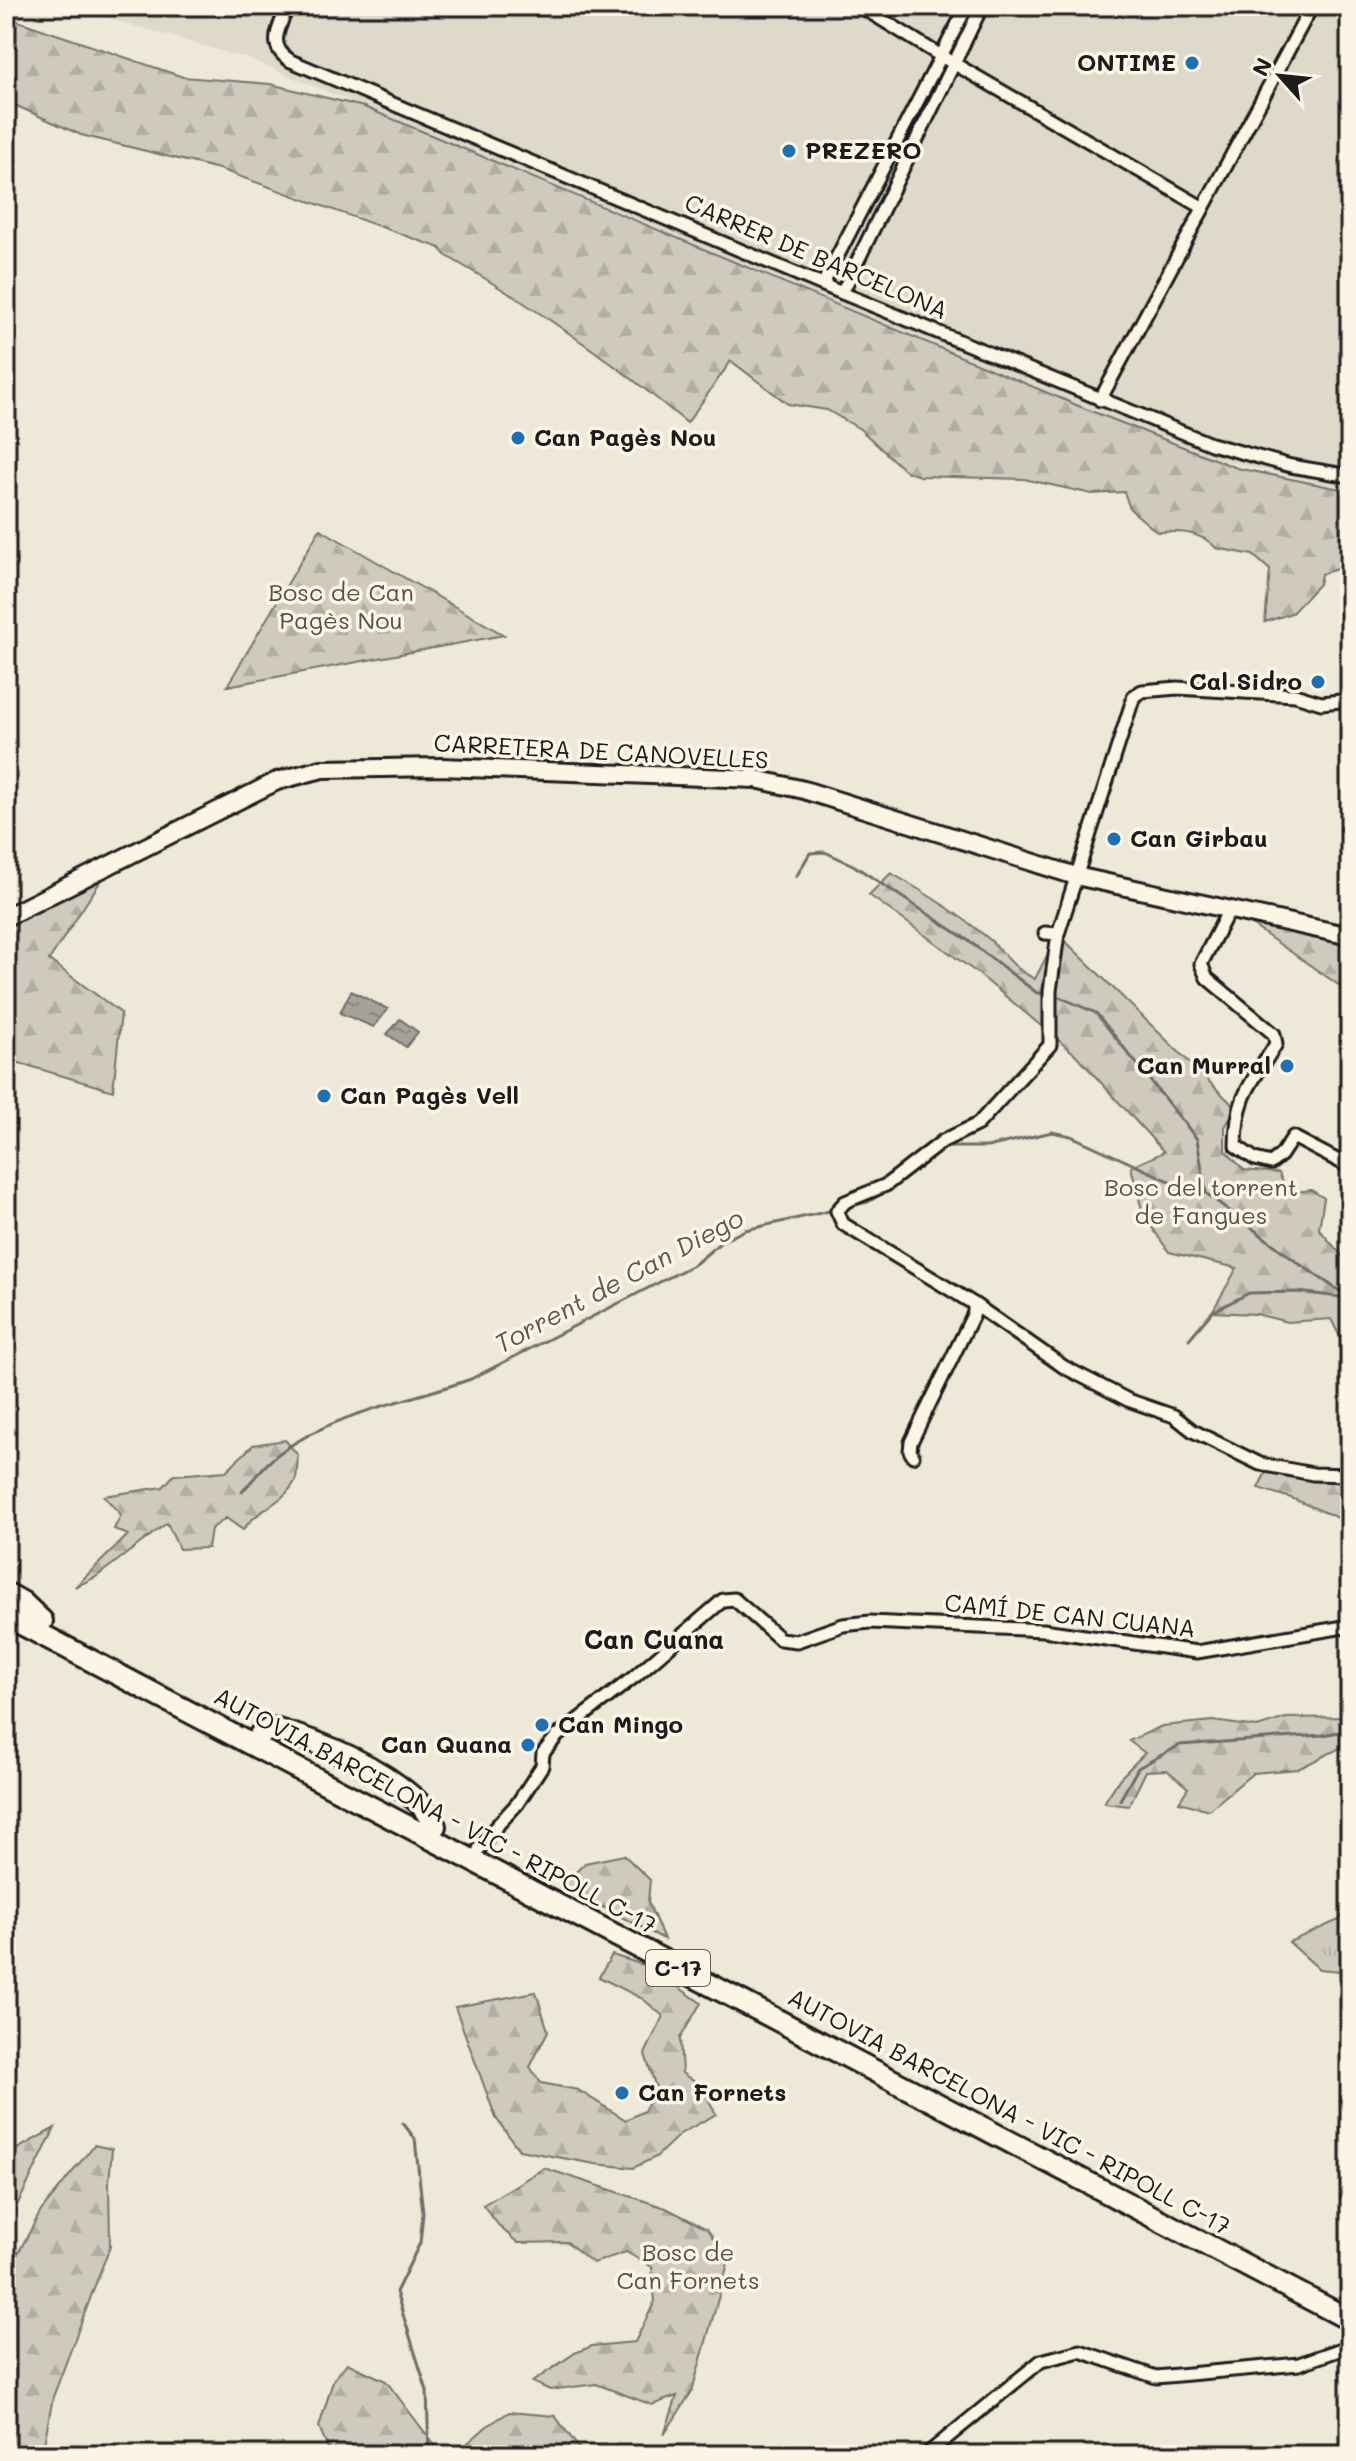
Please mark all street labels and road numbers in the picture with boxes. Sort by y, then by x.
street label: CARRER DE BARCELONA [680,186,953,325]
street label: CARRETERA DE CANOVELLES [433,726,769,775]
street label: CAMÍ DE CAN CUANA [943,1586,1197,1643]
street label: AUTOVIA BARCELONA - VIC - RIPOLL C-17 [209,1679,662,1940]
road number: C-17 [646,1950,710,1986]
street label: AUTOVIA BARCELONA - VIC - RIPOLL C-17 [783,1980,1236,2241]

